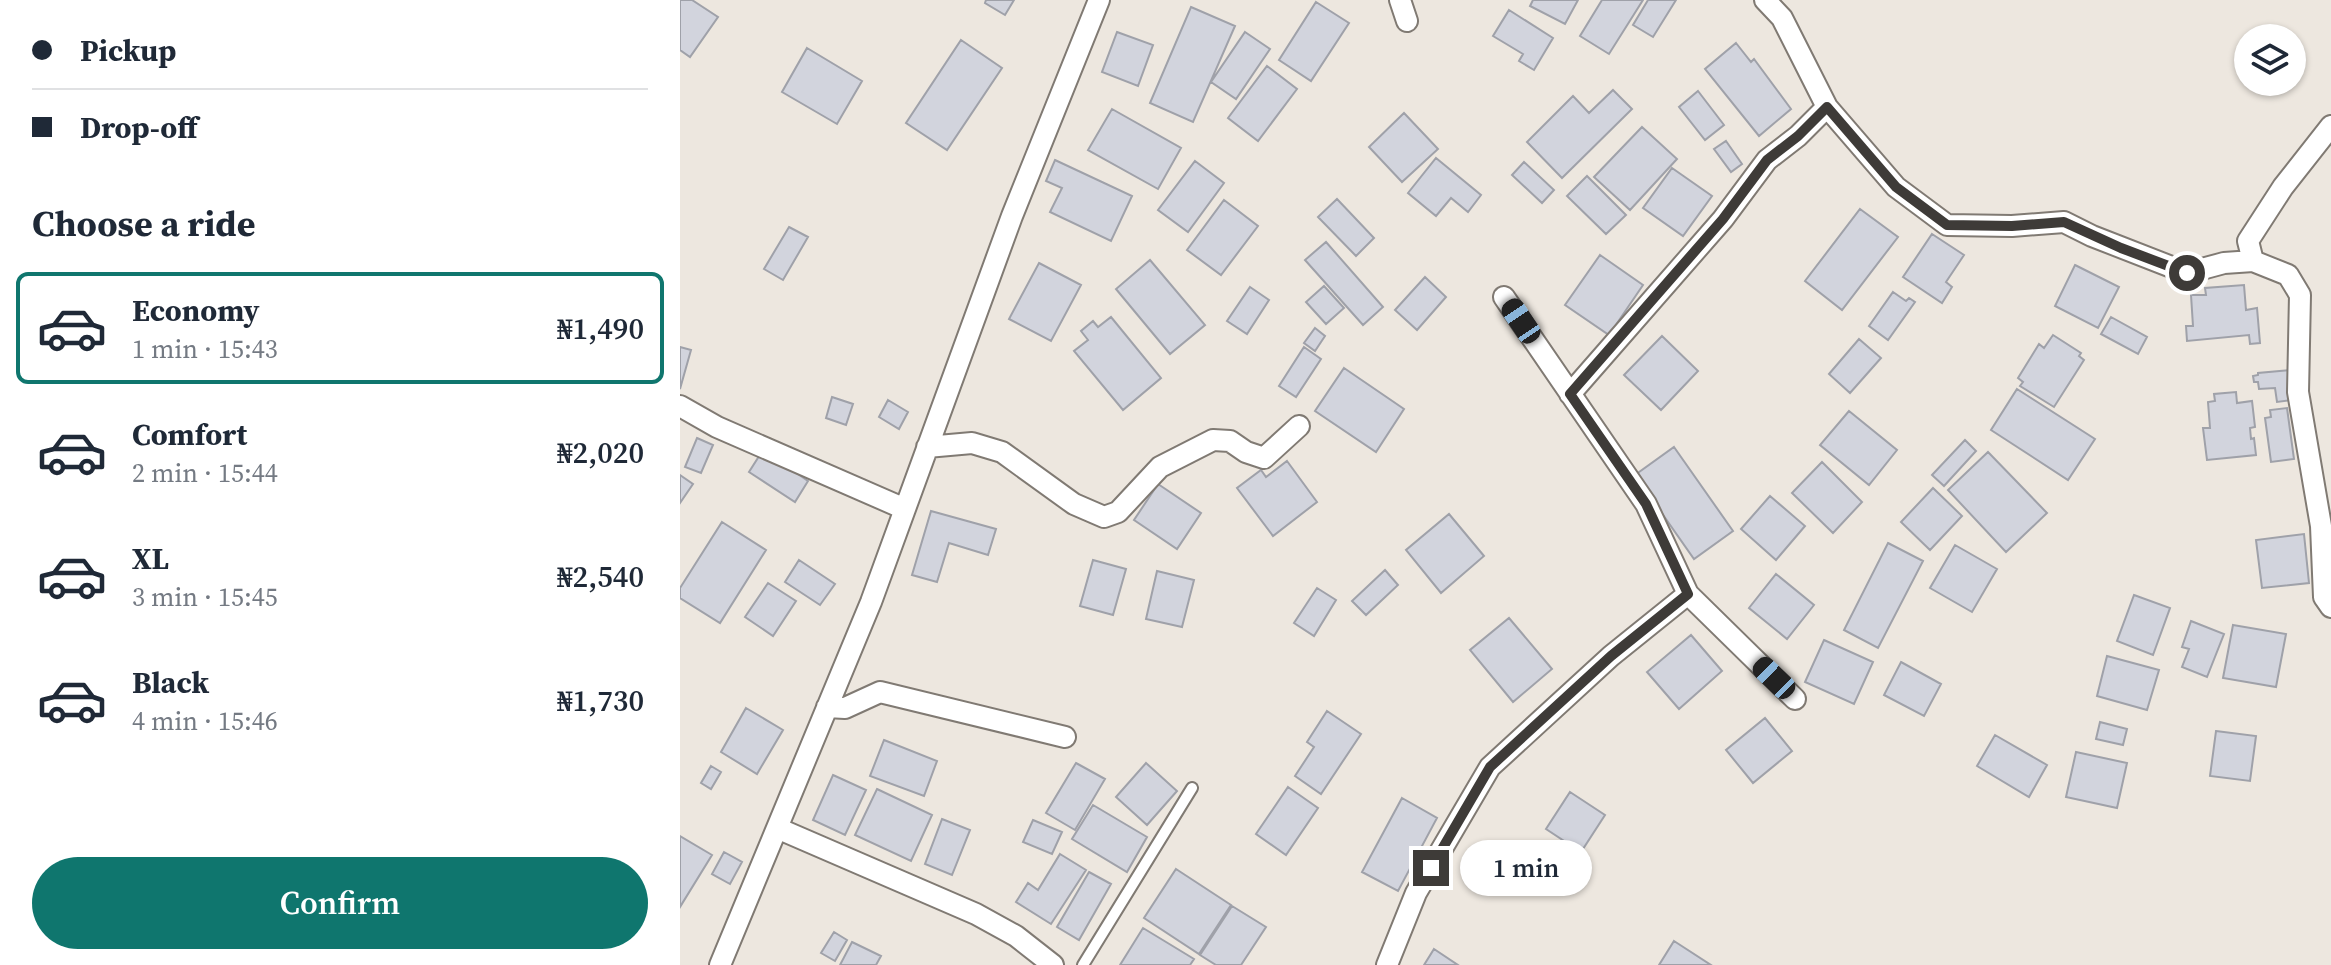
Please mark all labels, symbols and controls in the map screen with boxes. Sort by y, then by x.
map controls [2234,24,2306,96]
button: layers [2234,24,2306,96]
text: Pickup [80,30,176,71]
text: Drop-off [80,107,198,148]
text: Choose a ride [32,199,255,248]
route start [2169,255,2205,291]
text: Economy [132,290,260,331]
icon: car [36,292,108,364]
car [1498,294,1544,348]
text: ₦1,490 [557,308,644,349]
text: 1 min · 15:43 [132,331,278,367]
text: Comfort [132,414,247,455]
icon: car [36,416,108,488]
text: ₦2,020 [557,432,644,473]
text: 2 min · 15:44 [132,455,278,491]
text: XL [132,538,169,579]
icon: car [36,540,108,612]
text: ₦2,540 [557,556,644,597]
text: 3 min · 15:45 [132,579,278,615]
car [1748,653,1800,703]
text: Black [132,662,209,703]
icon: car [36,664,108,736]
text: ₦1,730 [557,680,644,721]
text: 4 min · 15:46 [132,703,278,739]
callout: 1 min [1459,840,1591,896]
route end [1413,850,1449,886]
text: 1 min [1493,850,1559,886]
button: Confirm [32,857,648,949]

